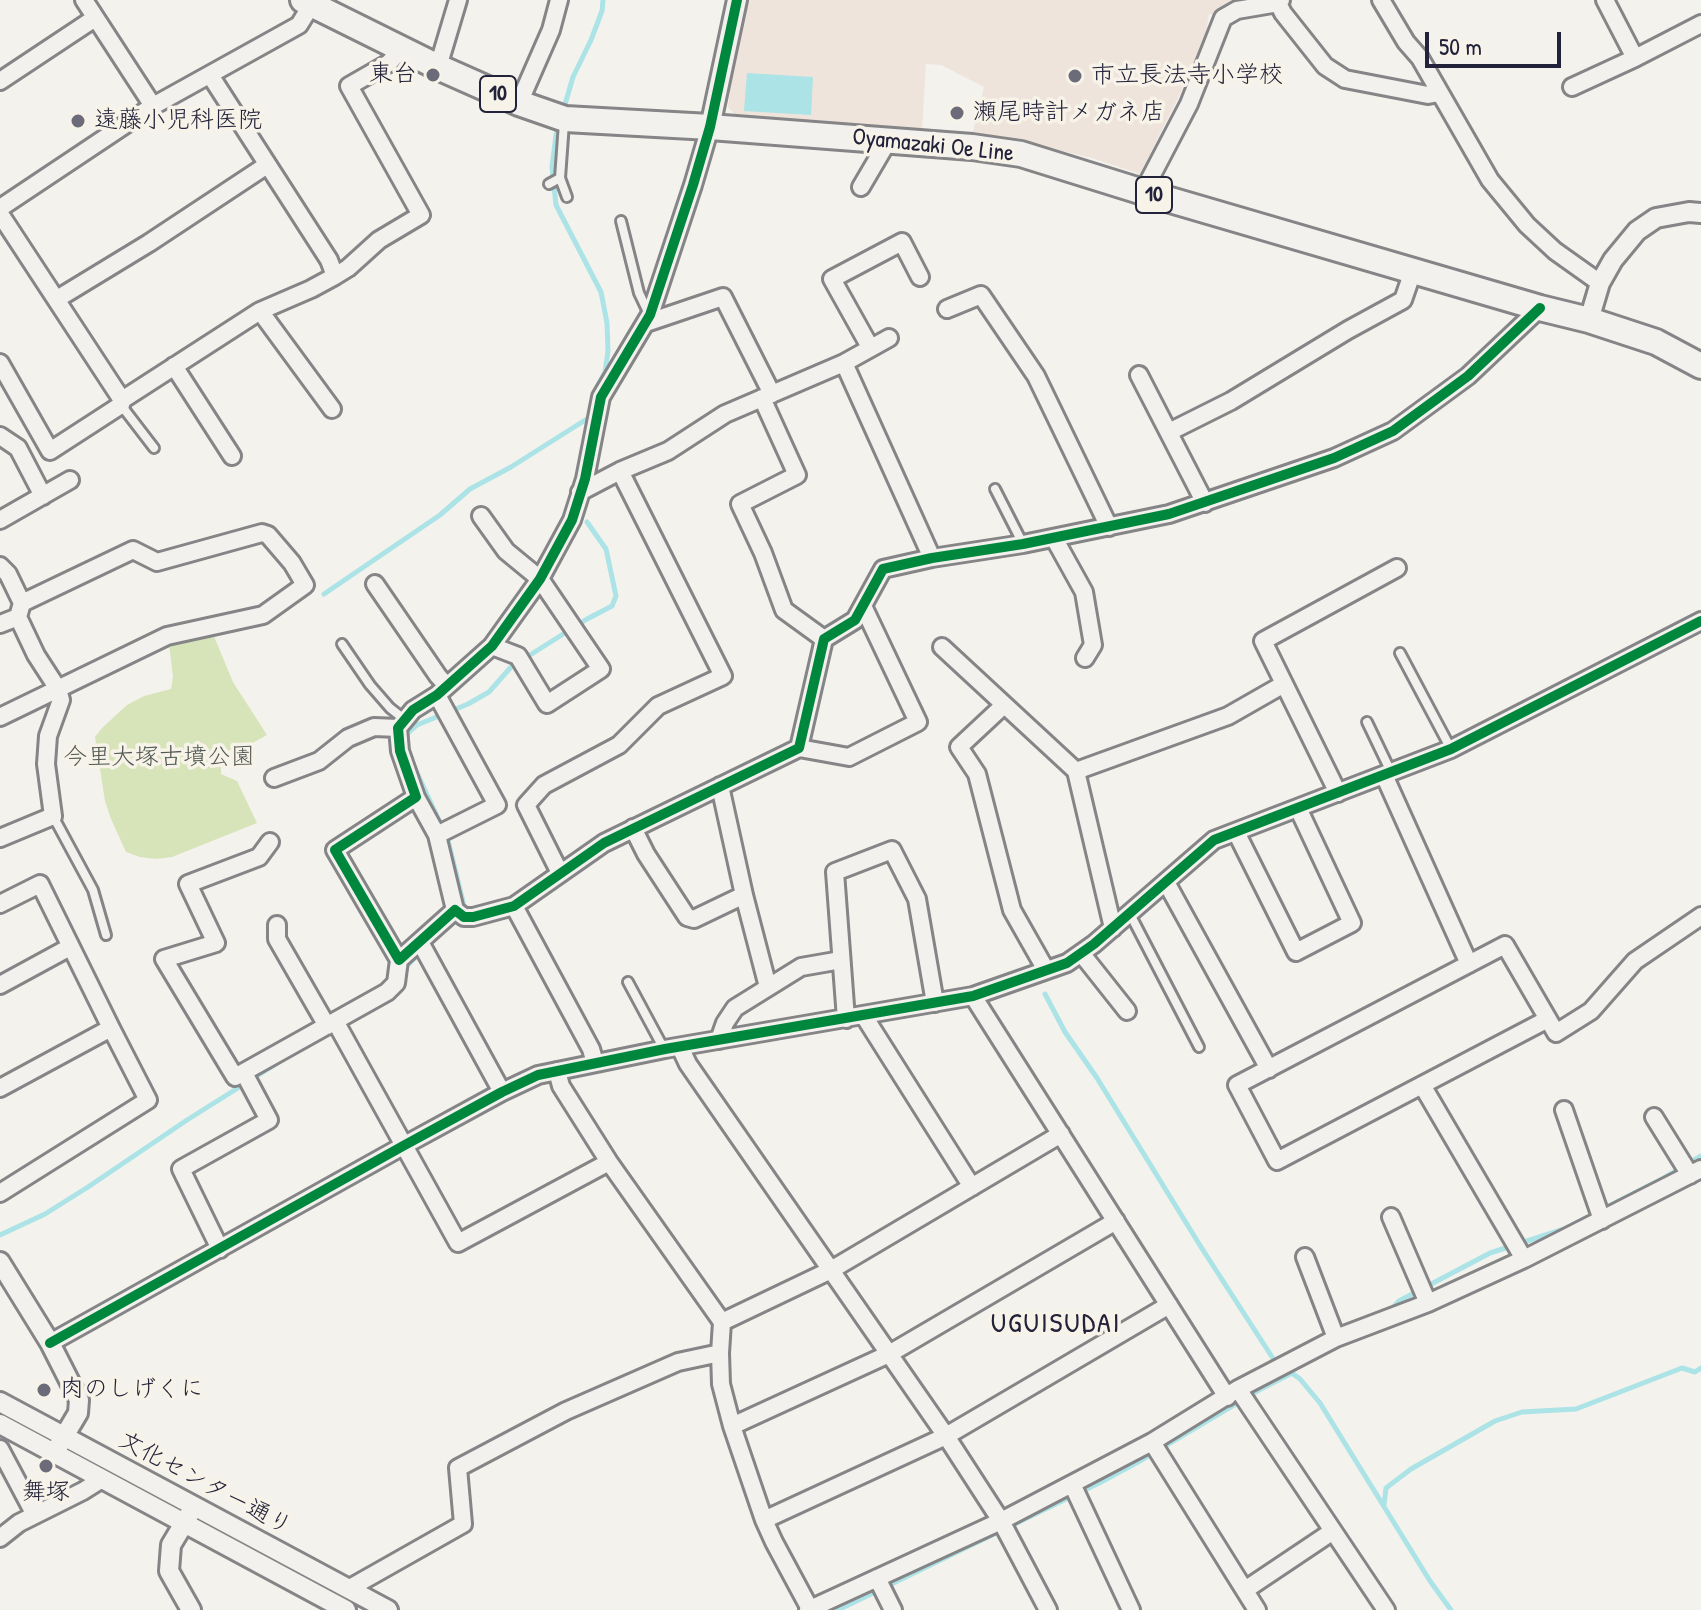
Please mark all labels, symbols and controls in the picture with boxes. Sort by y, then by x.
scale bar [1429,16,1565,66]
text: 50 m [1439,30,1482,62]
place label: 東台 [369,61,417,89]
place label: 市立長法寺小学校 [1091,62,1283,90]
marker: 東台 [424,66,442,84]
marker: 市立長法寺小学校 [1066,67,1084,85]
road number: 10 [480,76,516,112]
place label: 瀬尾時計メガネ店 [973,99,1165,127]
marker: 瀬尾時計メガネ店 [948,104,966,122]
place label: 遠藤小児科医院 [94,107,262,135]
marker: 遠藤小児科医院 [69,112,87,130]
street label: Oyamazaki Oe Line [851,123,1015,169]
road number: 10 [1136,177,1172,213]
park label: 今里大塚古墳公園 [63,744,255,772]
district label: UGUISUDAI [991,1308,1121,1342]
place label: 肉のしげくに [60,1376,204,1404]
marker: 肉のしげくに [35,1381,53,1399]
street label: 文化センター通り [113,1426,297,1542]
marker: 舞塚 [37,1457,55,1475]
place label: 舞塚 [22,1479,70,1507]

